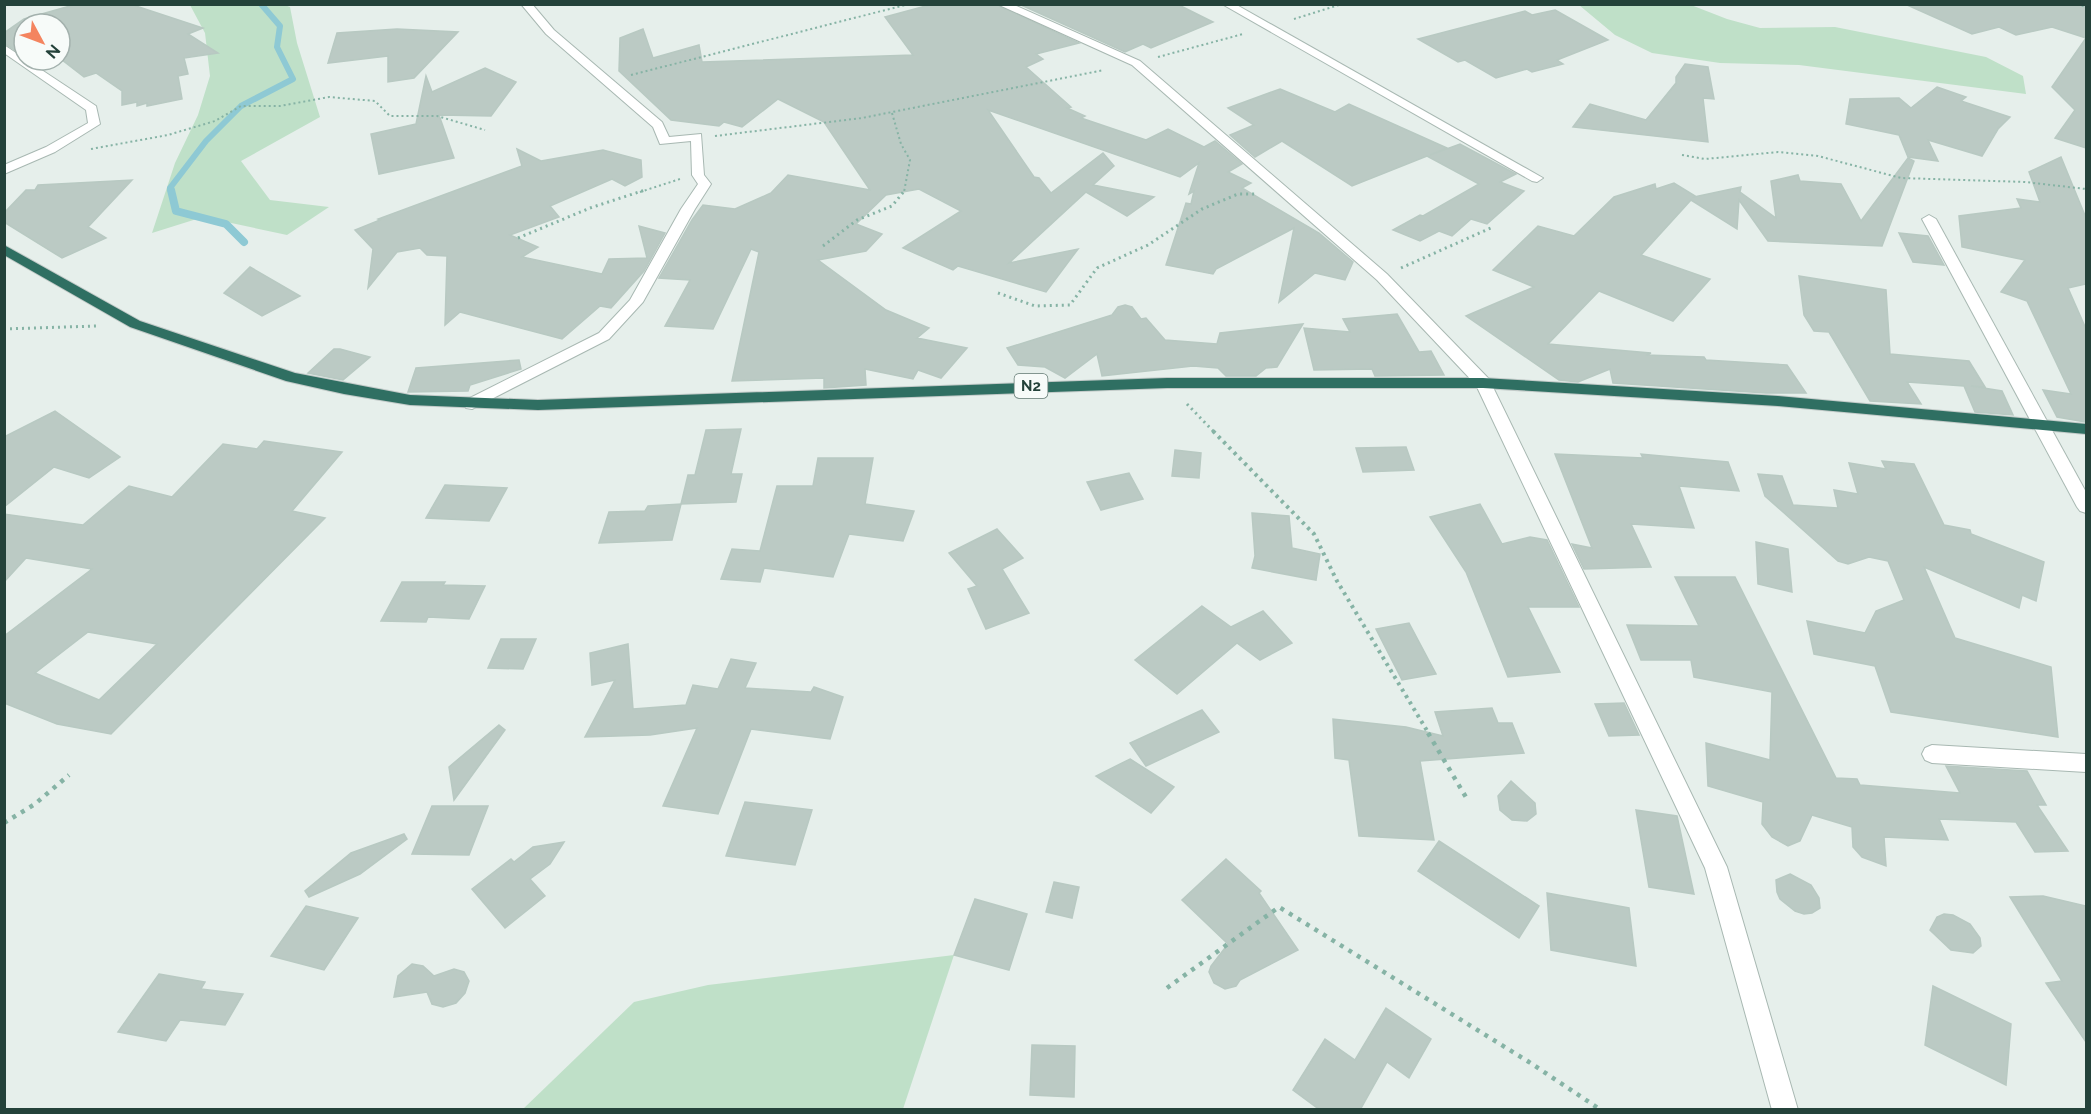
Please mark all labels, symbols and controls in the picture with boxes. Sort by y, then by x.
north arrow [12,12,72,72]
text: N [42,41,64,62]
road number: N2 [1014,374,1048,398]

